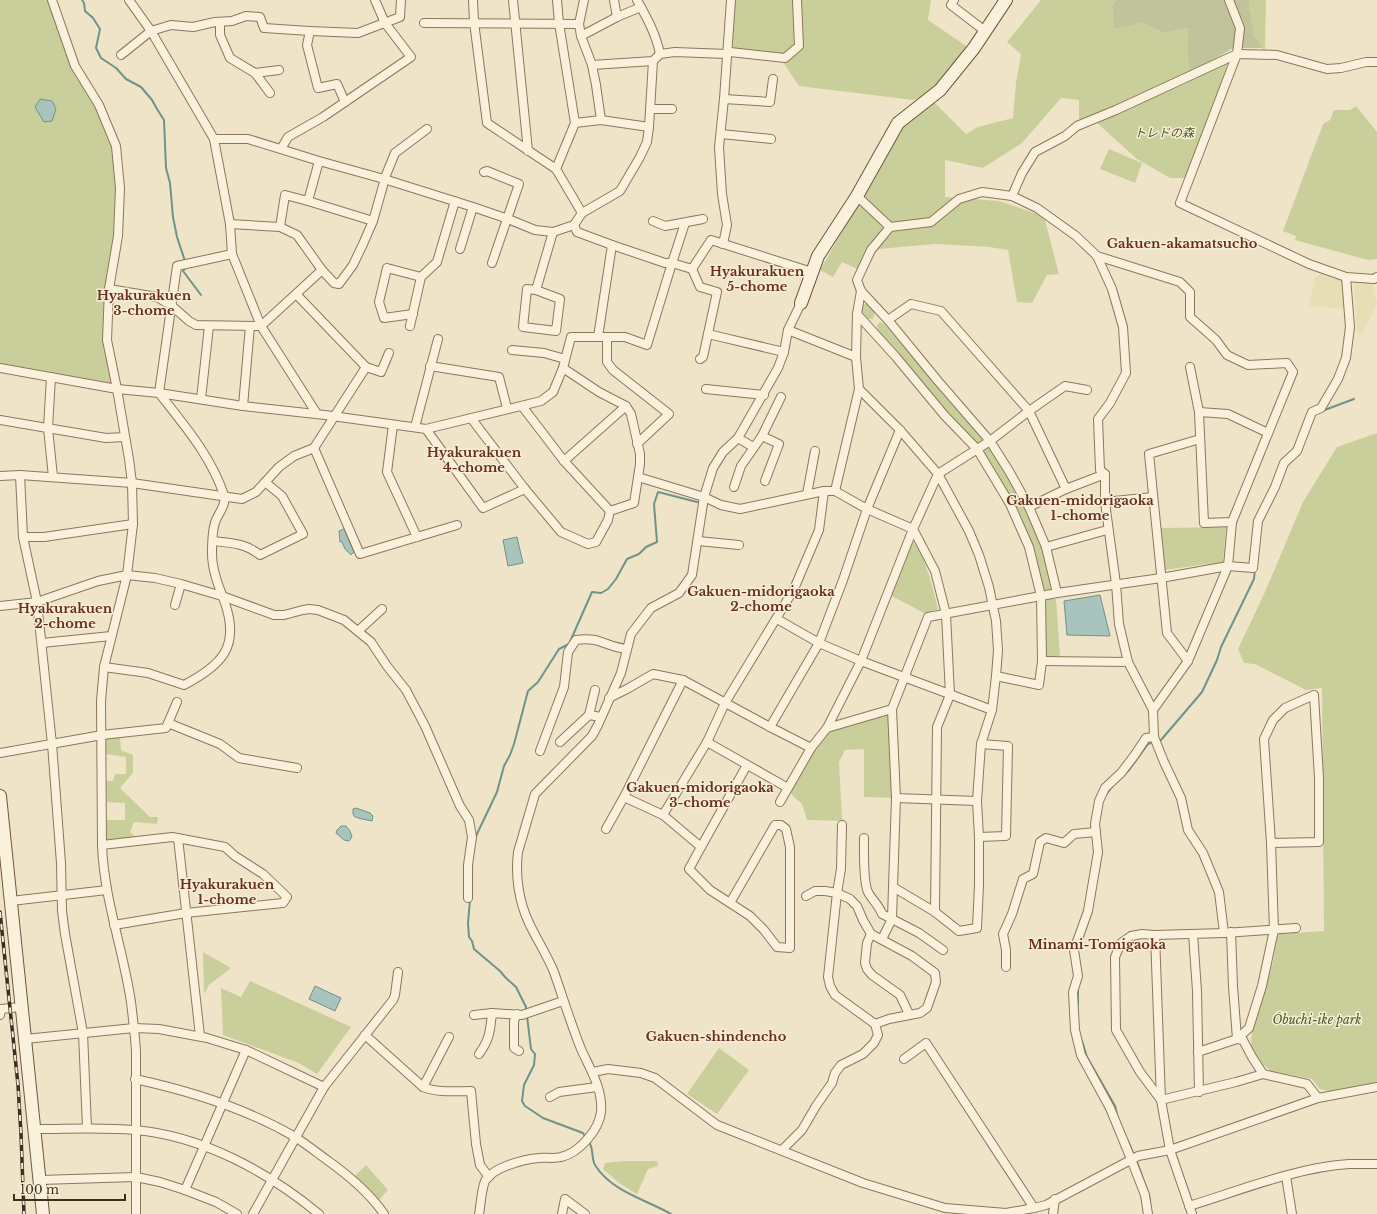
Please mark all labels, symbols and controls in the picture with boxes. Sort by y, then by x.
park label: トレドの森 [1134,125,1195,140]
district label: Gakuen-akamatsucho [1107,235,1258,252]
district label: Hyakurakuen 5-chome [710,263,805,295]
district label: Hyakurakuen 3-chome [97,287,192,319]
district label: Hyakurakuen 4-chome [427,444,522,476]
district label: Gakuen-midorigaoka 1-chome [1006,492,1154,524]
district label: Gakuen-midorigaoka 2-chome [687,583,835,615]
district label: Hyakurakuen 2-chome [18,600,113,632]
district label: Gakuen-midorigaoka 3-chome [626,779,774,811]
district label: Hyakurakuen 1-chome [180,876,275,908]
district label: Minami-Tomigaoka [1028,936,1167,953]
park label: Ōbuchi-ike park [1273,1012,1361,1027]
district label: Gakuen-shindencho [646,1028,787,1045]
scale bar [14,1176,125,1202]
text: 100 m [20,1182,59,1197]

